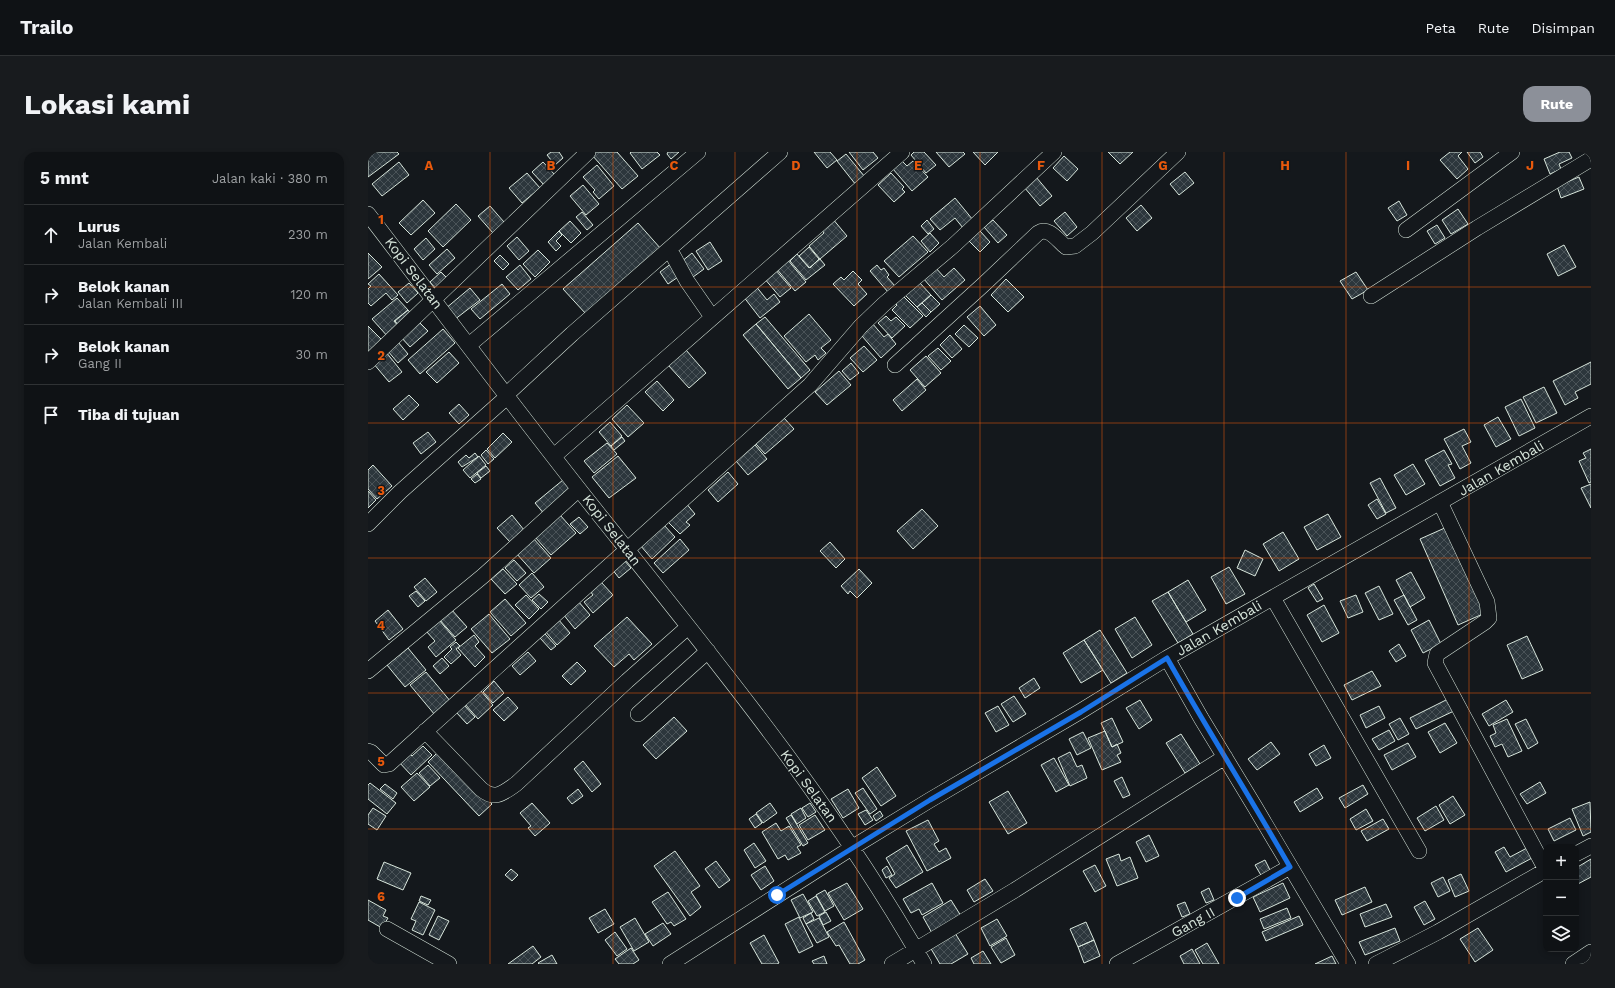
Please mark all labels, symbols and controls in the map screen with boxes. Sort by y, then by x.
text: Trailo [20,16,73,39]
text: Peta [1426,20,1456,36]
text: Rute [1478,20,1509,36]
text: Disimpan [1531,20,1595,36]
button: Rute [1523,86,1591,122]
text: Lokasi kami [24,88,190,121]
text: A [425,158,434,173]
text: B [547,158,556,173]
text: C [670,158,679,173]
text: D [791,158,801,173]
text: E [914,158,922,173]
text: F [1037,158,1045,173]
text: G [1158,158,1168,173]
text: H [1280,158,1290,173]
text: I [1406,158,1410,173]
text: J [1526,158,1534,173]
text: 5 mnt [40,168,89,188]
text: Jalan kaki · 380 m [212,171,328,186]
text: 1 [378,212,384,227]
text: Lurus [78,218,120,236]
icon: ahead [40,224,62,246]
text: 230 m [288,227,328,242]
street label: Kopi Selatan [382,234,446,312]
text: Jalan Kembali [78,236,167,251]
text: Belok kanan [78,278,169,296]
icon: right [40,284,62,306]
text: 120 m [290,287,328,302]
text: Jalan Kembali III [78,296,183,311]
text: Belok kanan [78,338,169,356]
icon: right [40,344,62,366]
text: 30 m [296,347,328,362]
text: 2 [377,348,385,363]
text: Gang II [78,356,122,371]
icon: arrive [40,404,62,426]
text: Tiba di tujuan [78,406,180,424]
street label: Jalan Kembali [1455,437,1547,499]
text: 3 [377,483,385,498]
street label: Kopi Selatan [579,491,645,569]
street label: Jalan Kembali [1173,597,1265,659]
text: 4 [377,618,386,633]
street label: Kopi Selatan [777,747,841,825]
text: 5 [377,754,385,769]
map controls [1543,844,1579,952]
button: + [1543,844,1579,880]
button: − [1543,880,1579,916]
route start [768,886,786,904]
text: 6 [377,889,385,904]
route end [1228,889,1246,907]
street label: Gang II [1168,904,1218,940]
button: layers [1543,916,1579,952]

